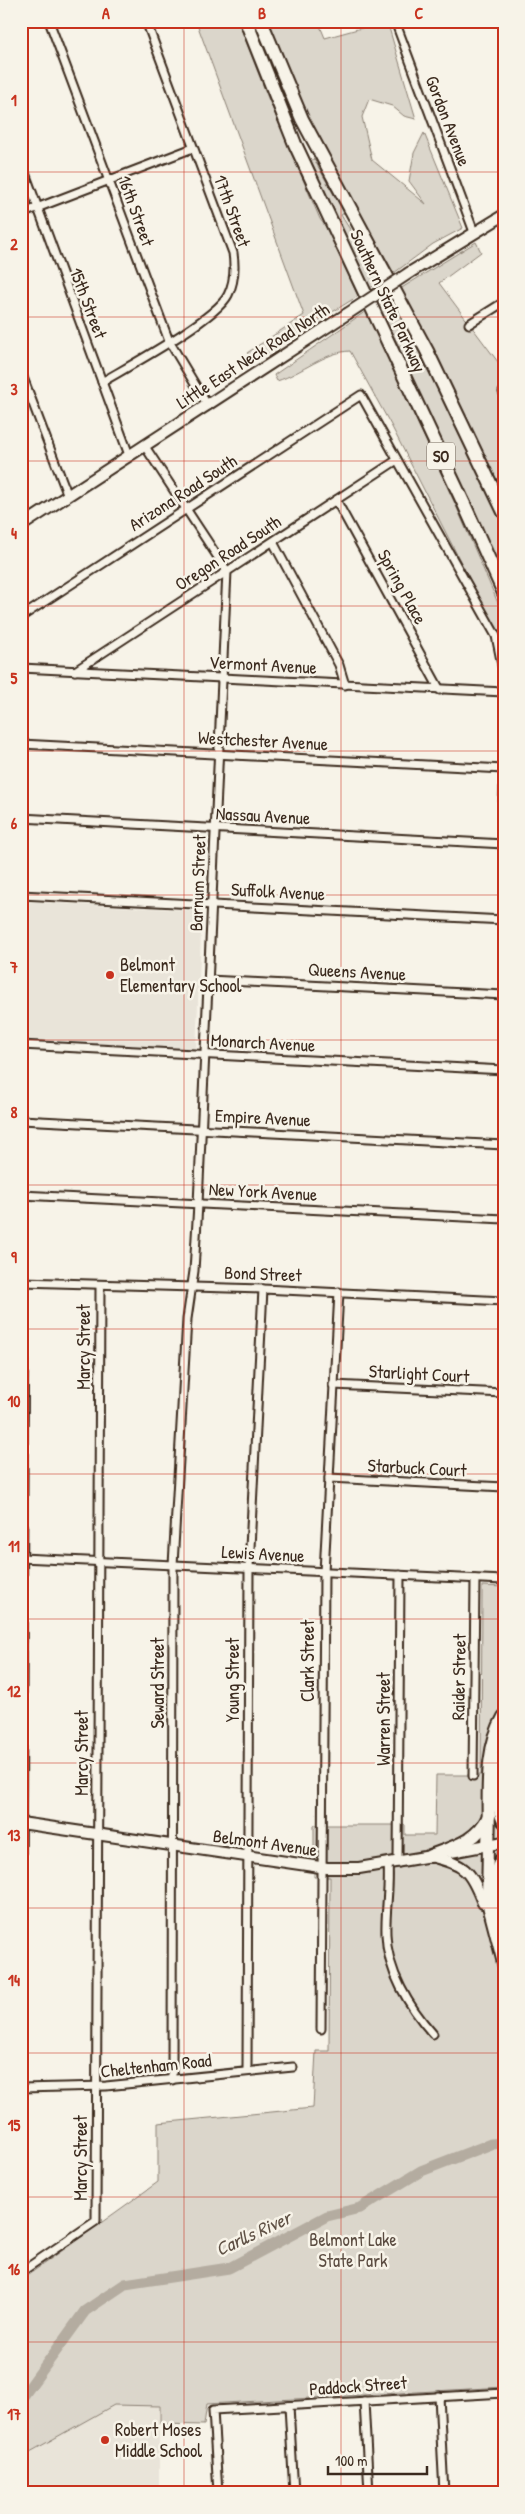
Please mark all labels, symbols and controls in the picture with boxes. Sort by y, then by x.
text: A [102,2,110,24]
text: B [258,2,266,24]
text: C [415,2,424,24]
street label: Gordon Avenue [420,72,477,170]
text: 1 [11,89,17,111]
street label: 17th Street [208,171,257,251]
street label: 16th Street [112,172,161,250]
street label: Southern State Parkway [344,225,433,377]
text: 2 [10,233,18,255]
street label: 15th Street [64,264,114,343]
street label: Little East Neck Road North [171,296,335,415]
text: 3 [10,378,18,400]
road number: SO [427,442,455,470]
street label: Arizona Road South [124,448,242,537]
street label: Oregon Road South [170,509,286,596]
text: 4 [11,522,17,544]
street label: Spring Place [372,545,433,629]
street label: Vermont Avenue [209,649,318,680]
text: 5 [11,667,18,689]
street label: Westchester Avenue [197,725,329,756]
street label: Nassau Avenue [215,801,311,830]
text: 6 [11,812,18,834]
street label: Barnum Street [183,833,212,932]
street label: Suffolk Avenue [230,877,326,906]
place label: Belmont Elementary School [120,952,242,998]
text: 7 [9,956,18,978]
street label: Queens Avenue [307,956,407,987]
marker: Belmont Elementary School [104,969,116,981]
street label: Monarch Avenue [210,1027,316,1058]
text: 8 [11,1101,18,1123]
street label: Empire Avenue [215,1103,312,1132]
street label: New York Avenue [208,1176,318,1207]
text: 9 [11,1246,17,1268]
street label: Bond Street [224,1260,303,1287]
street label: Marcy Street [71,1304,96,1390]
street label: Starlight Court [368,1358,471,1389]
text: 10 [8,1390,20,1412]
street label: Starbuck Court [367,1452,468,1483]
text: 11 [8,1535,20,1557]
street label: Lewis Avenue [221,1539,305,1568]
street label: Clark Street [295,1619,320,1702]
street label: Raider Street [445,1633,472,1720]
street label: Seward Street [145,1637,170,1728]
street label: Young Street [220,1637,245,1722]
street label: Warren Street [371,1672,396,1766]
text: 12 [7,1680,21,1702]
street label: Marcy Street [69,1710,94,1796]
street label: Belmont Avenue [211,1823,319,1862]
text: 13 [8,1824,20,1846]
text: 14 [8,1969,20,1991]
street label: Cheltenham Road [99,2047,213,2084]
text: 15 [8,2114,21,2136]
street label: Marcy Street [68,2115,93,2201]
water label: Carlls River [211,2203,297,2262]
park label: Belmont Lake State Park [309,2227,397,2273]
text: 16 [8,2258,21,2280]
street label: Paddock Street [308,2370,408,2401]
text: 17 [7,2403,21,2425]
place label: Robert Moses Middle School [115,2417,202,2463]
marker: Robert Moses Middle School [99,2434,111,2446]
scale bar [328,2444,426,2476]
text: 100 m [335,2450,368,2471]

